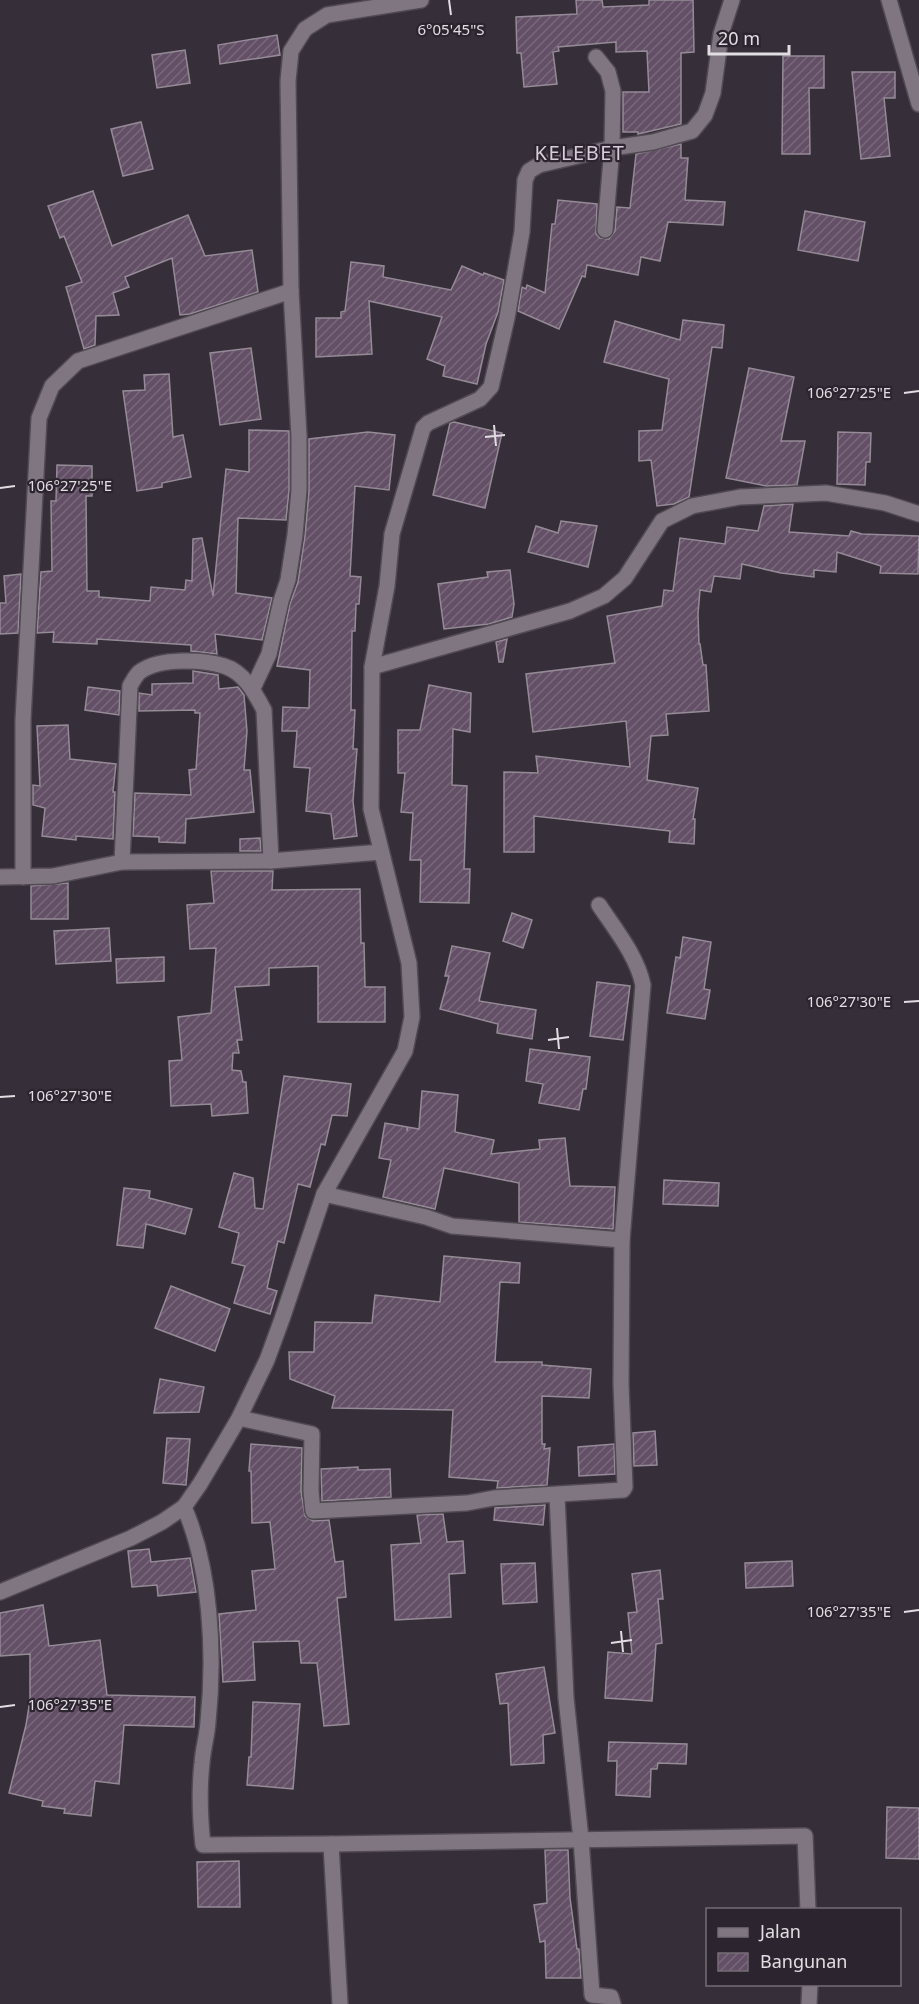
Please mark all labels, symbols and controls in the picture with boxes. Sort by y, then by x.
scale bar [709,18,788,56]
text: 6°05'45"S [417,19,485,39]
text: 20 m [718,26,760,50]
district label: KELEBET [535,139,625,166]
text: 106°27'25"E [807,382,891,402]
text: 106°27'25"E [28,475,112,495]
text: 106°27'30"E [807,991,891,1011]
text: 106°27'30"E [28,1085,112,1105]
text: 106°27'35"E [807,1601,891,1621]
text: 106°27'35"E [28,1694,112,1714]
legend [706,1908,901,1986]
text: Jalan [758,1919,801,1943]
text: Bangunan [760,1949,847,1973]

